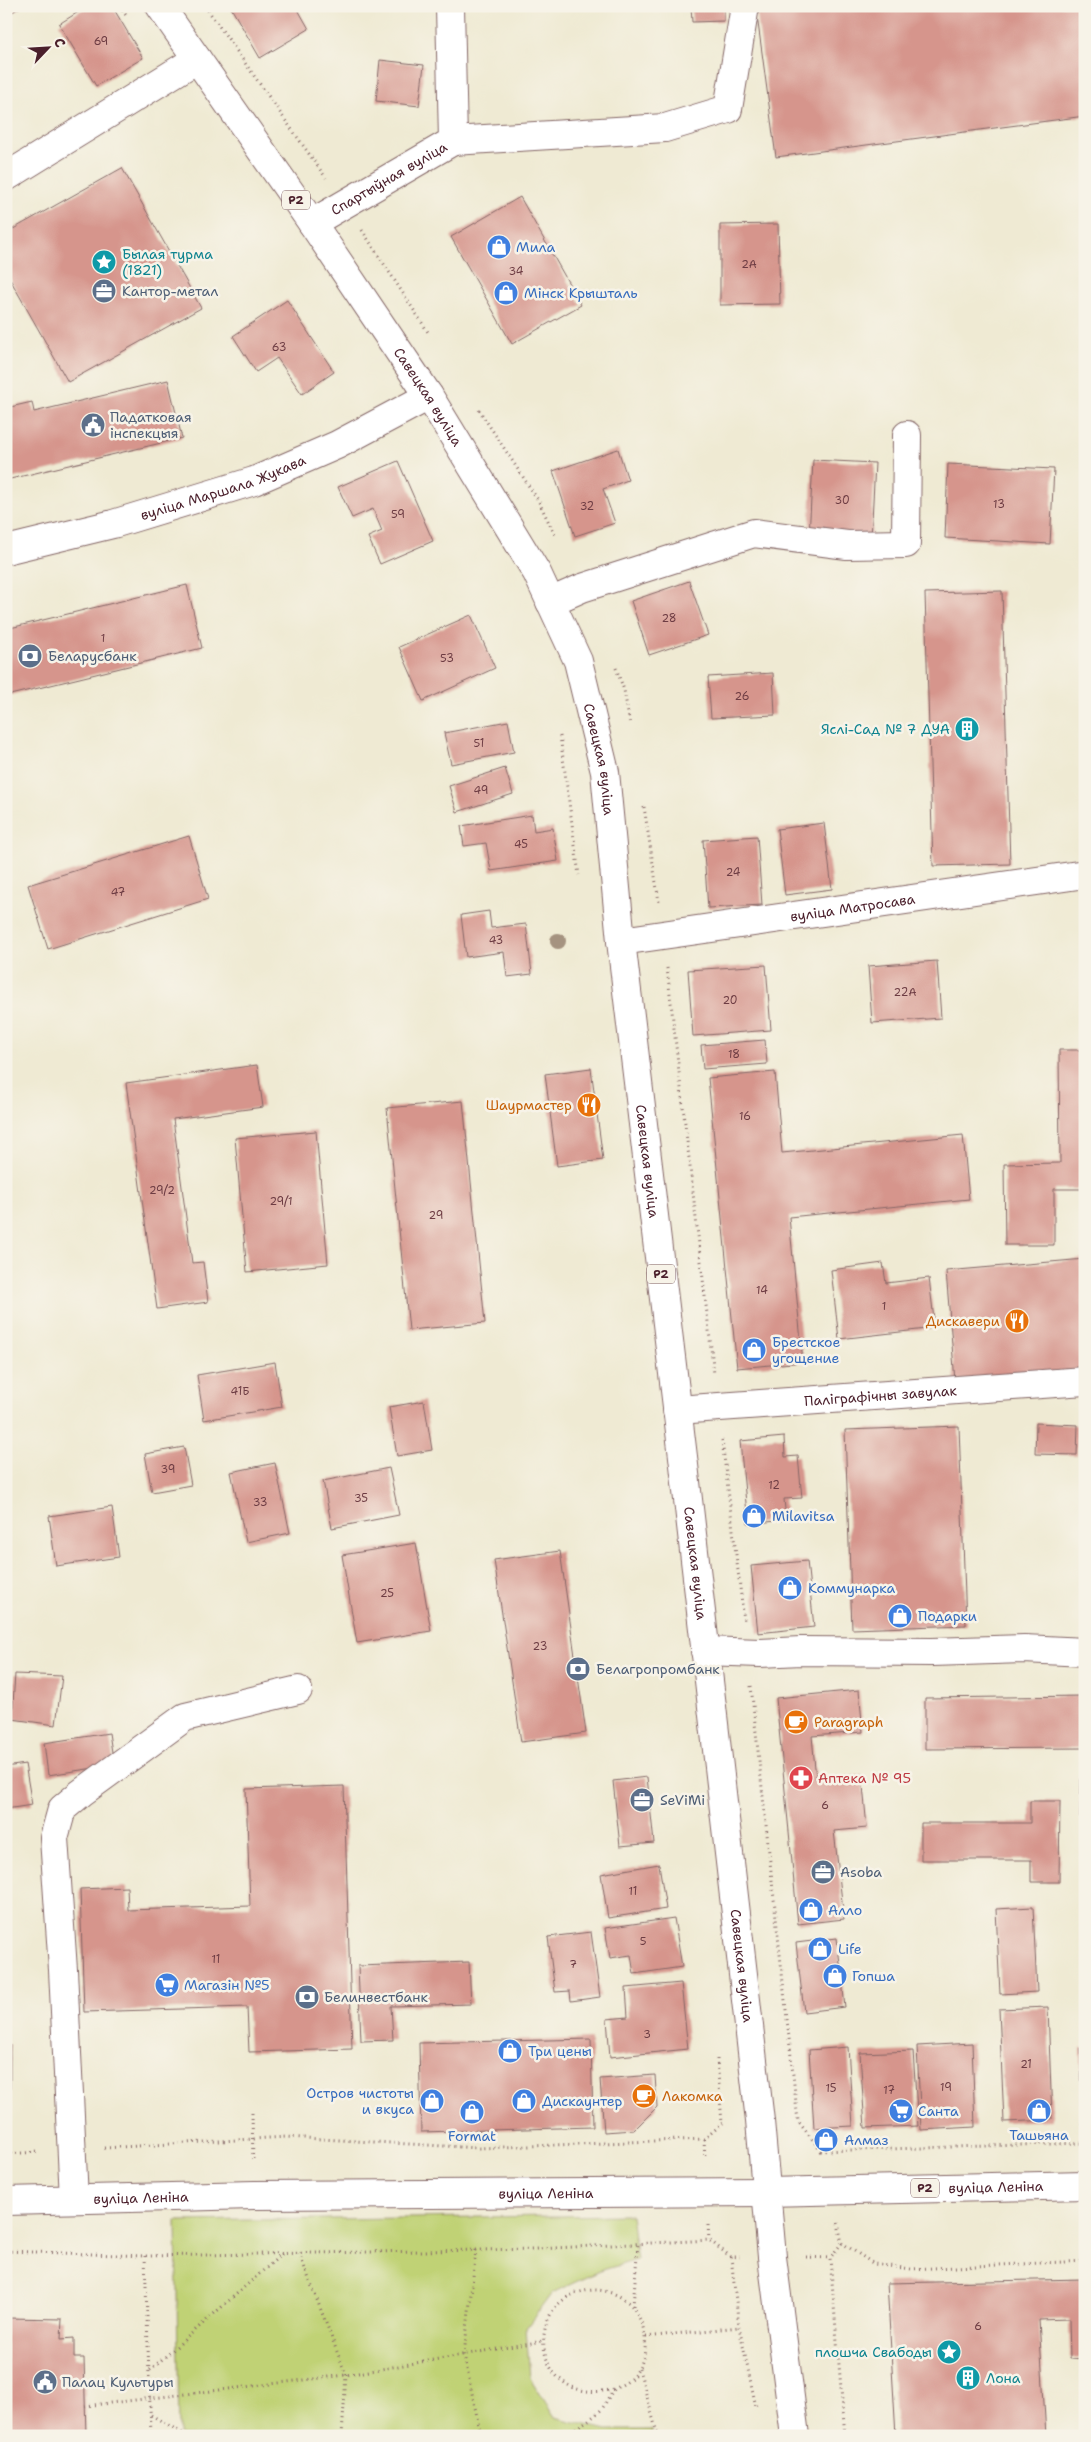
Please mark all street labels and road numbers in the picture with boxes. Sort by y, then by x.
street label: Спартыўная вуліца [328,137,451,219]
road number: Р2 [282,190,310,210]
street label: Савецкая вуліца [390,344,467,450]
street label: вуліца Маршала Жукава [138,451,309,524]
street label: Савецкая вуліца [580,701,618,816]
street label: вуліца Матросава [789,890,917,925]
street label: Савецкая вуліца [632,1104,663,1219]
road number: Р2 [647,1264,675,1284]
street label: Паліграфічны завулак [804,1381,958,1410]
street label: Савецкая вуліца [680,1506,711,1621]
street label: Савецкая вуліца [727,1908,758,2024]
street label: вуліца Леніна [948,2177,1044,2197]
road number: Р2 [911,2178,939,2198]
street label: вуліца Леніна [498,2184,594,2203]
street label: вуліца Леніна [93,2188,189,2208]

